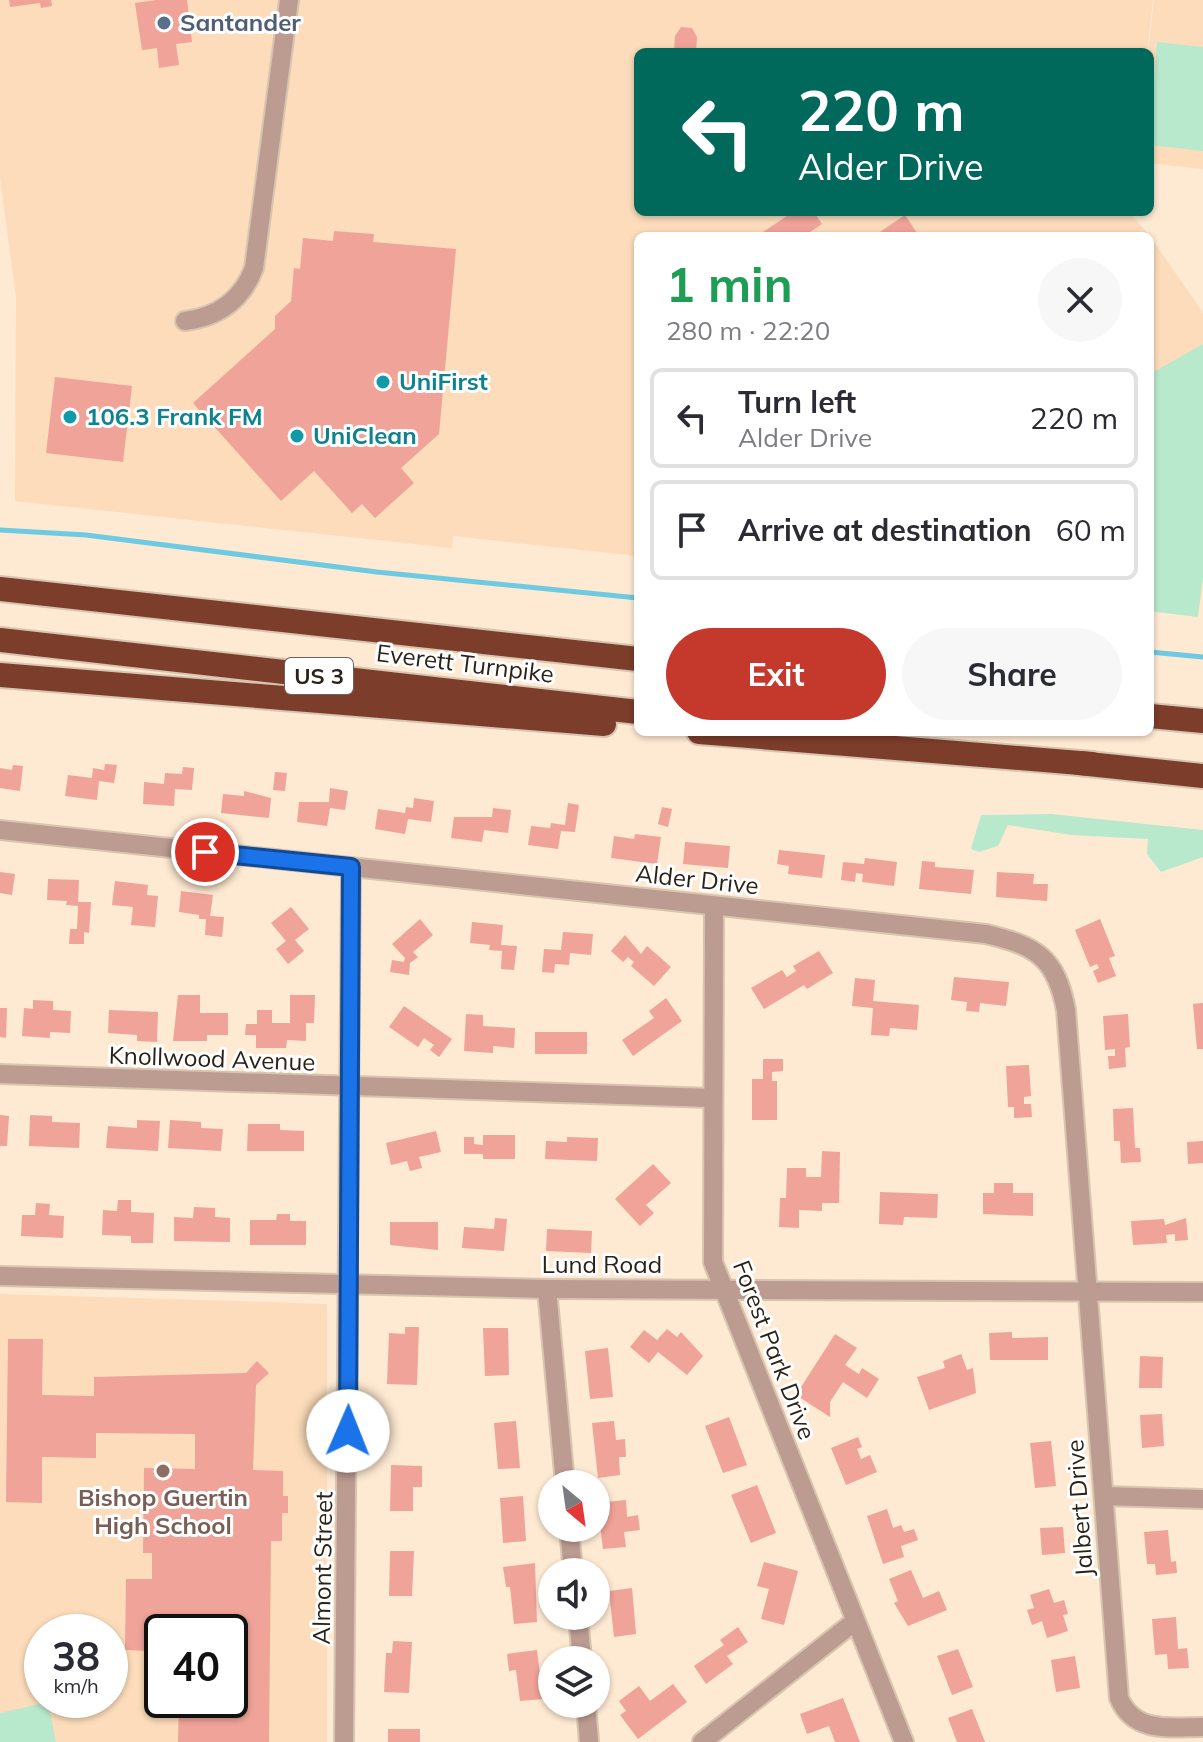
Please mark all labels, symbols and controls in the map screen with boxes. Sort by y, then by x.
place label: Santander [180,7,301,37]
marker: Santander [155,14,173,32]
text: 220 m [798,75,965,145]
icon: left [666,80,770,184]
text: Alder Drive [798,144,984,189]
text: 1 min [666,254,793,314]
button: close [1038,258,1122,342]
text: 280 m · 22:20 [666,314,830,347]
place label: UniFirst [399,366,488,396]
marker: UniFirst [374,373,392,391]
text: Turn left [738,383,856,421]
icon: left [670,396,714,440]
text: 220 m [1030,399,1118,437]
place label: 106.3 Frank FM [86,401,263,431]
marker: 106.3 Frank FM [61,408,79,426]
place label: UniClean [313,420,417,450]
text: Alder Drive [738,421,872,454]
marker: UniClean [288,427,306,445]
icon: arrive [670,508,714,552]
text: Arrive at destination [738,511,1032,549]
text: 60 m [1056,511,1126,549]
button: Exit [666,628,886,720]
button: Share [902,628,1122,720]
street label: Everett Turnpike [375,637,556,689]
road number: US 3 [285,658,353,694]
pin [171,818,239,886]
icon: arrive [183,830,227,874]
street label: Alder Drive [634,858,760,900]
street label: Knollwood Avenue [108,1039,316,1077]
street label: Lund Road [542,1249,662,1279]
street label: Forest Park Drive [727,1256,823,1444]
position arrow [306,1389,390,1473]
street label: Jalbert Drive [1059,1438,1099,1578]
marker: Bishop Guertin High School [154,1462,172,1480]
north arrow [538,1470,610,1542]
map controls [538,1470,610,1718]
place label: Bishop Guertin High School [78,1482,248,1540]
street label: Almont Street [306,1491,338,1645]
button: sound [538,1558,610,1630]
speed limit sign: 40 [144,1614,248,1718]
text: 38 [52,1631,100,1681]
button: layers [538,1646,610,1718]
text: km/h [53,1673,99,1698]

